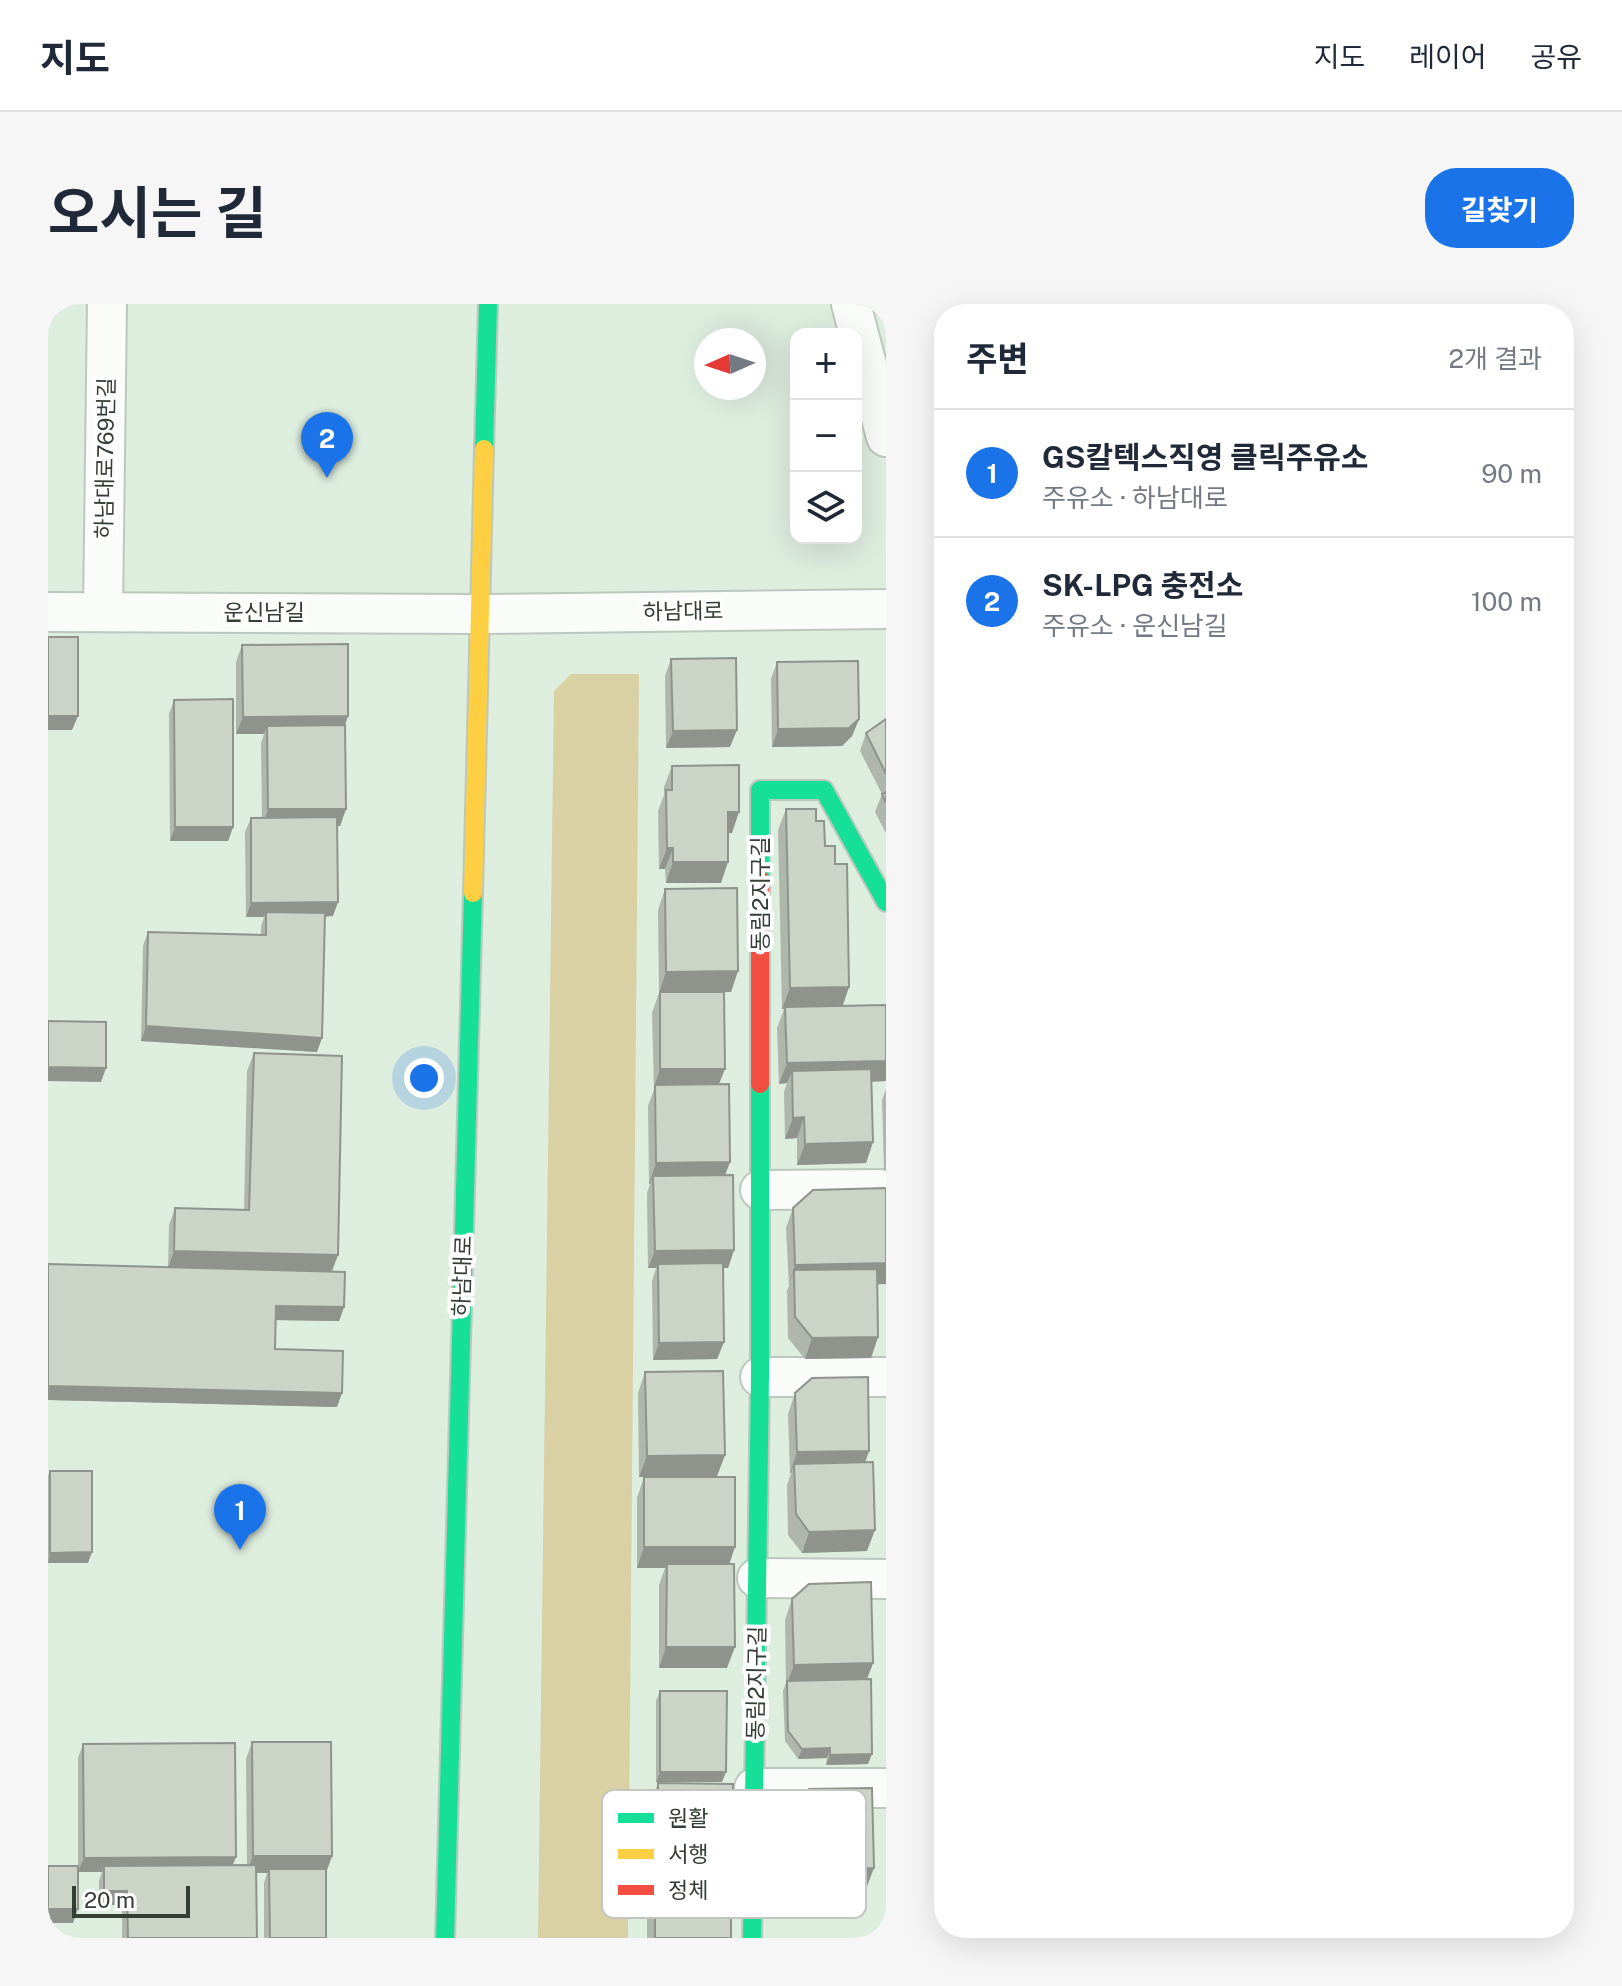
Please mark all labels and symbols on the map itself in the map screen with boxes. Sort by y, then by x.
north arrow [694,328,766,400]
street label: 하남대로769번길 [91,377,119,539]
pin: 2 [301,412,353,478]
street label: 하남대로 [642,597,724,625]
street label: 운신남길 [224,599,304,625]
street label: 동림2지구길 [747,837,773,951]
your location [404,1058,444,1098]
street label: 하남대로 [448,1235,476,1317]
pin: 1 [214,1484,266,1550]
street label: 동림2지구길 [742,1626,770,1740]
legend [602,1790,866,1918]
text: 원활 [668,1805,708,1831]
text: 서행 [668,1841,708,1867]
text: 정체 [668,1877,708,1903]
scale bar [72,1882,190,1918]

